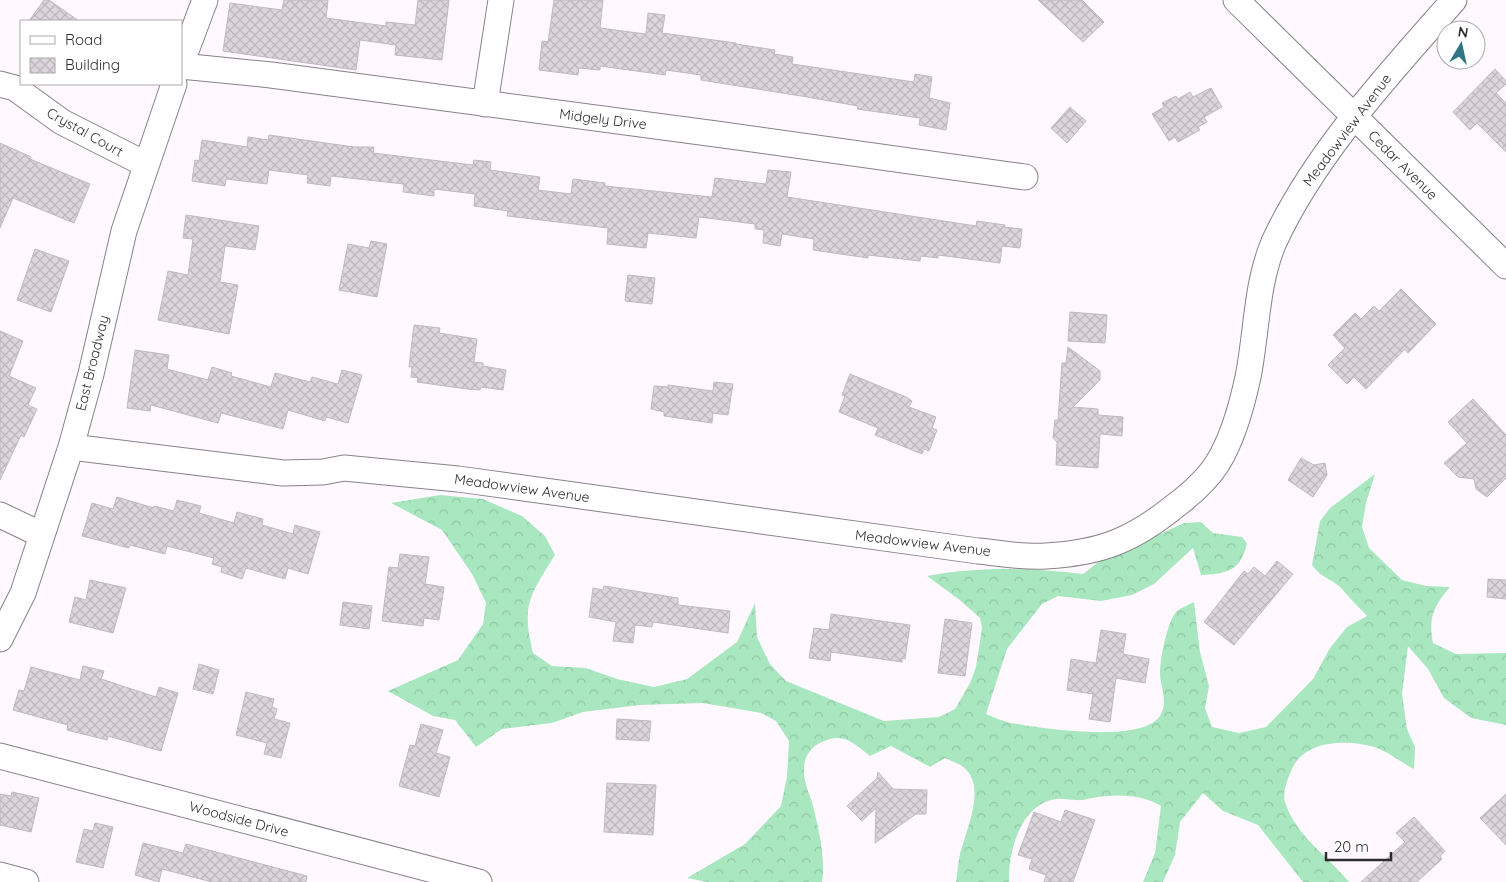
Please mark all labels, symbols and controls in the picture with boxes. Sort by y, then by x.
legend [20,20,182,85]
north arrow [1436,20,1486,70]
text: N [1457,22,1470,42]
text: Road [65,30,102,49]
text: Building [65,55,120,74]
street label: Meadowview Avenue [1299,70,1395,190]
street label: Crystal Court [44,104,127,161]
street label: Midgely Drive [558,105,648,133]
street label: Cedar Avenue [1364,126,1442,204]
street label: East Broadway [71,313,113,413]
street label: Meadowview Avenue [453,470,591,506]
street label: Meadowview Avenue [854,526,992,560]
street label: Woodside Drive [187,797,291,841]
scale bar [1326,830,1391,862]
text: 20 m [1334,837,1369,856]

